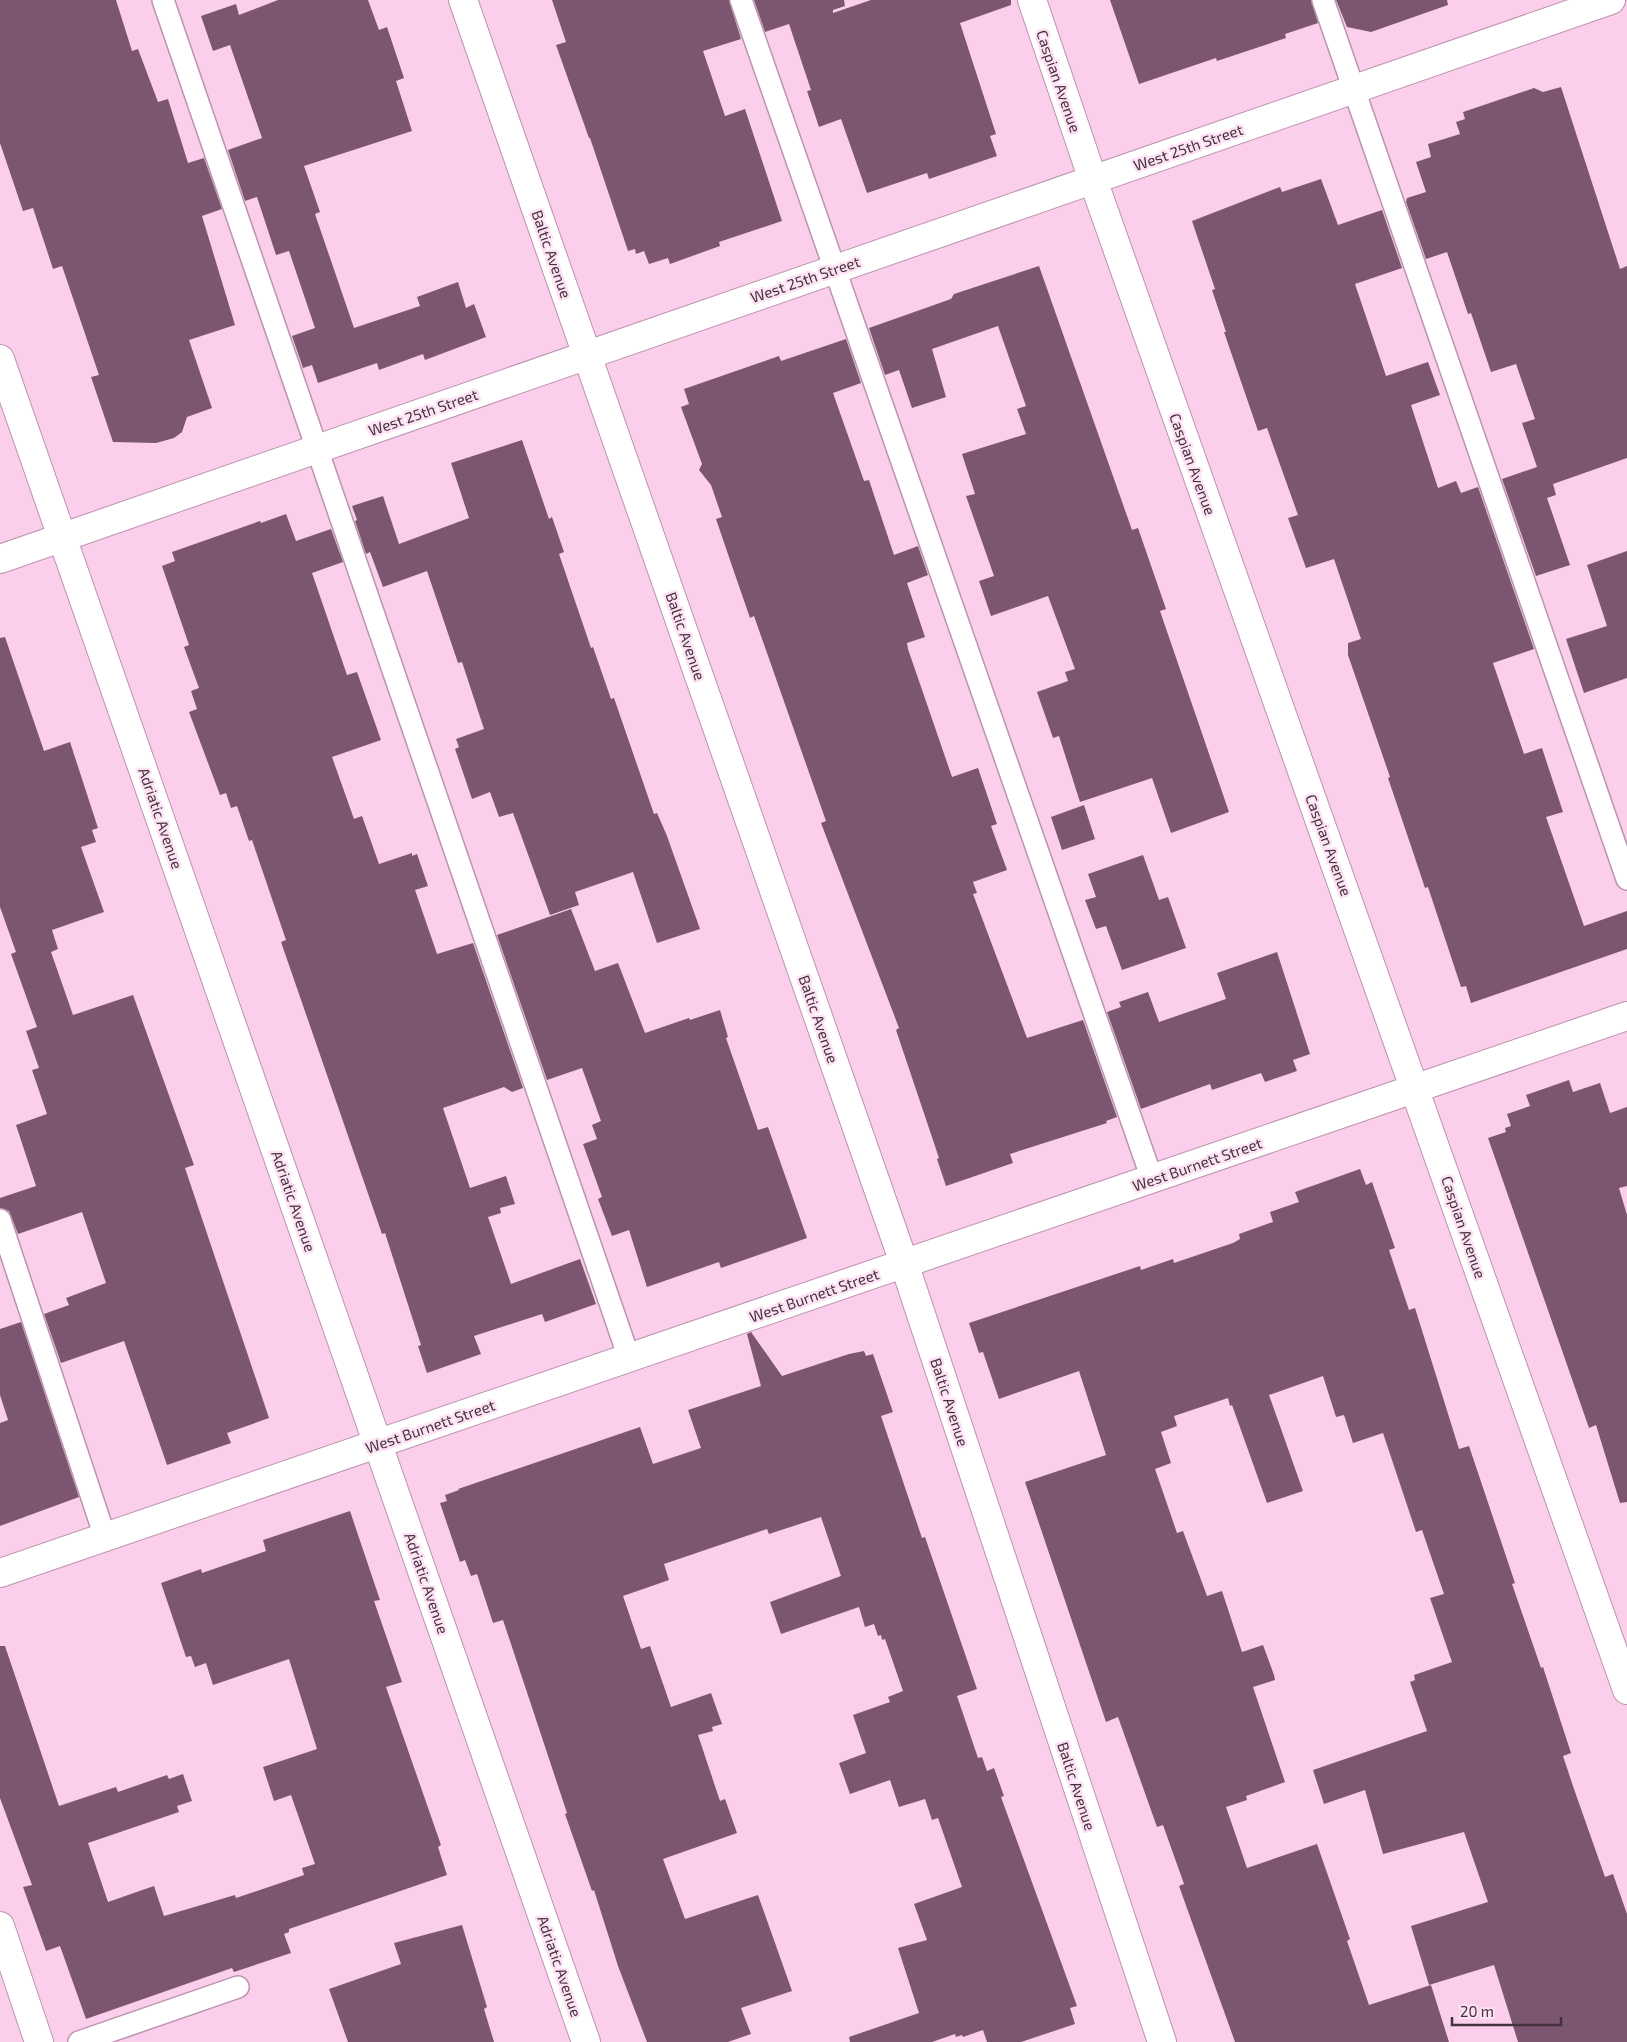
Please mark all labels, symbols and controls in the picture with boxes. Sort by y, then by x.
street label: Caspian Avenue [1033,27,1085,135]
street label: West 25th Street [1131,120,1245,174]
street label: Baltic Avenue [529,208,575,300]
street label: West 25th Street [748,252,862,306]
street label: West 25th Street [366,385,480,439]
street label: Caspian Avenue [1166,411,1220,517]
street label: Baltic Avenue [663,590,709,682]
street label: Adriatic Avenue [135,765,187,871]
street label: Caspian Avenue [1302,792,1356,898]
street label: Baltic Avenue [796,973,842,1065]
street label: West Burnett Street [1130,1133,1264,1195]
street label: Adriatic Avenue [268,1148,320,1254]
street label: Caspian Avenue [1438,1173,1490,1281]
street label: West Burnett Street [747,1264,881,1326]
street label: Baltic Avenue [927,1356,973,1448]
street label: West Burnett Street [363,1395,497,1457]
street label: Adriatic Avenue [401,1530,453,1636]
street label: Baltic Avenue [1054,1740,1100,1832]
street label: Adriatic Avenue [534,1913,586,2019]
scale bar [1452,1994,1561,2026]
text: 20 m [1460,2002,1494,2020]

